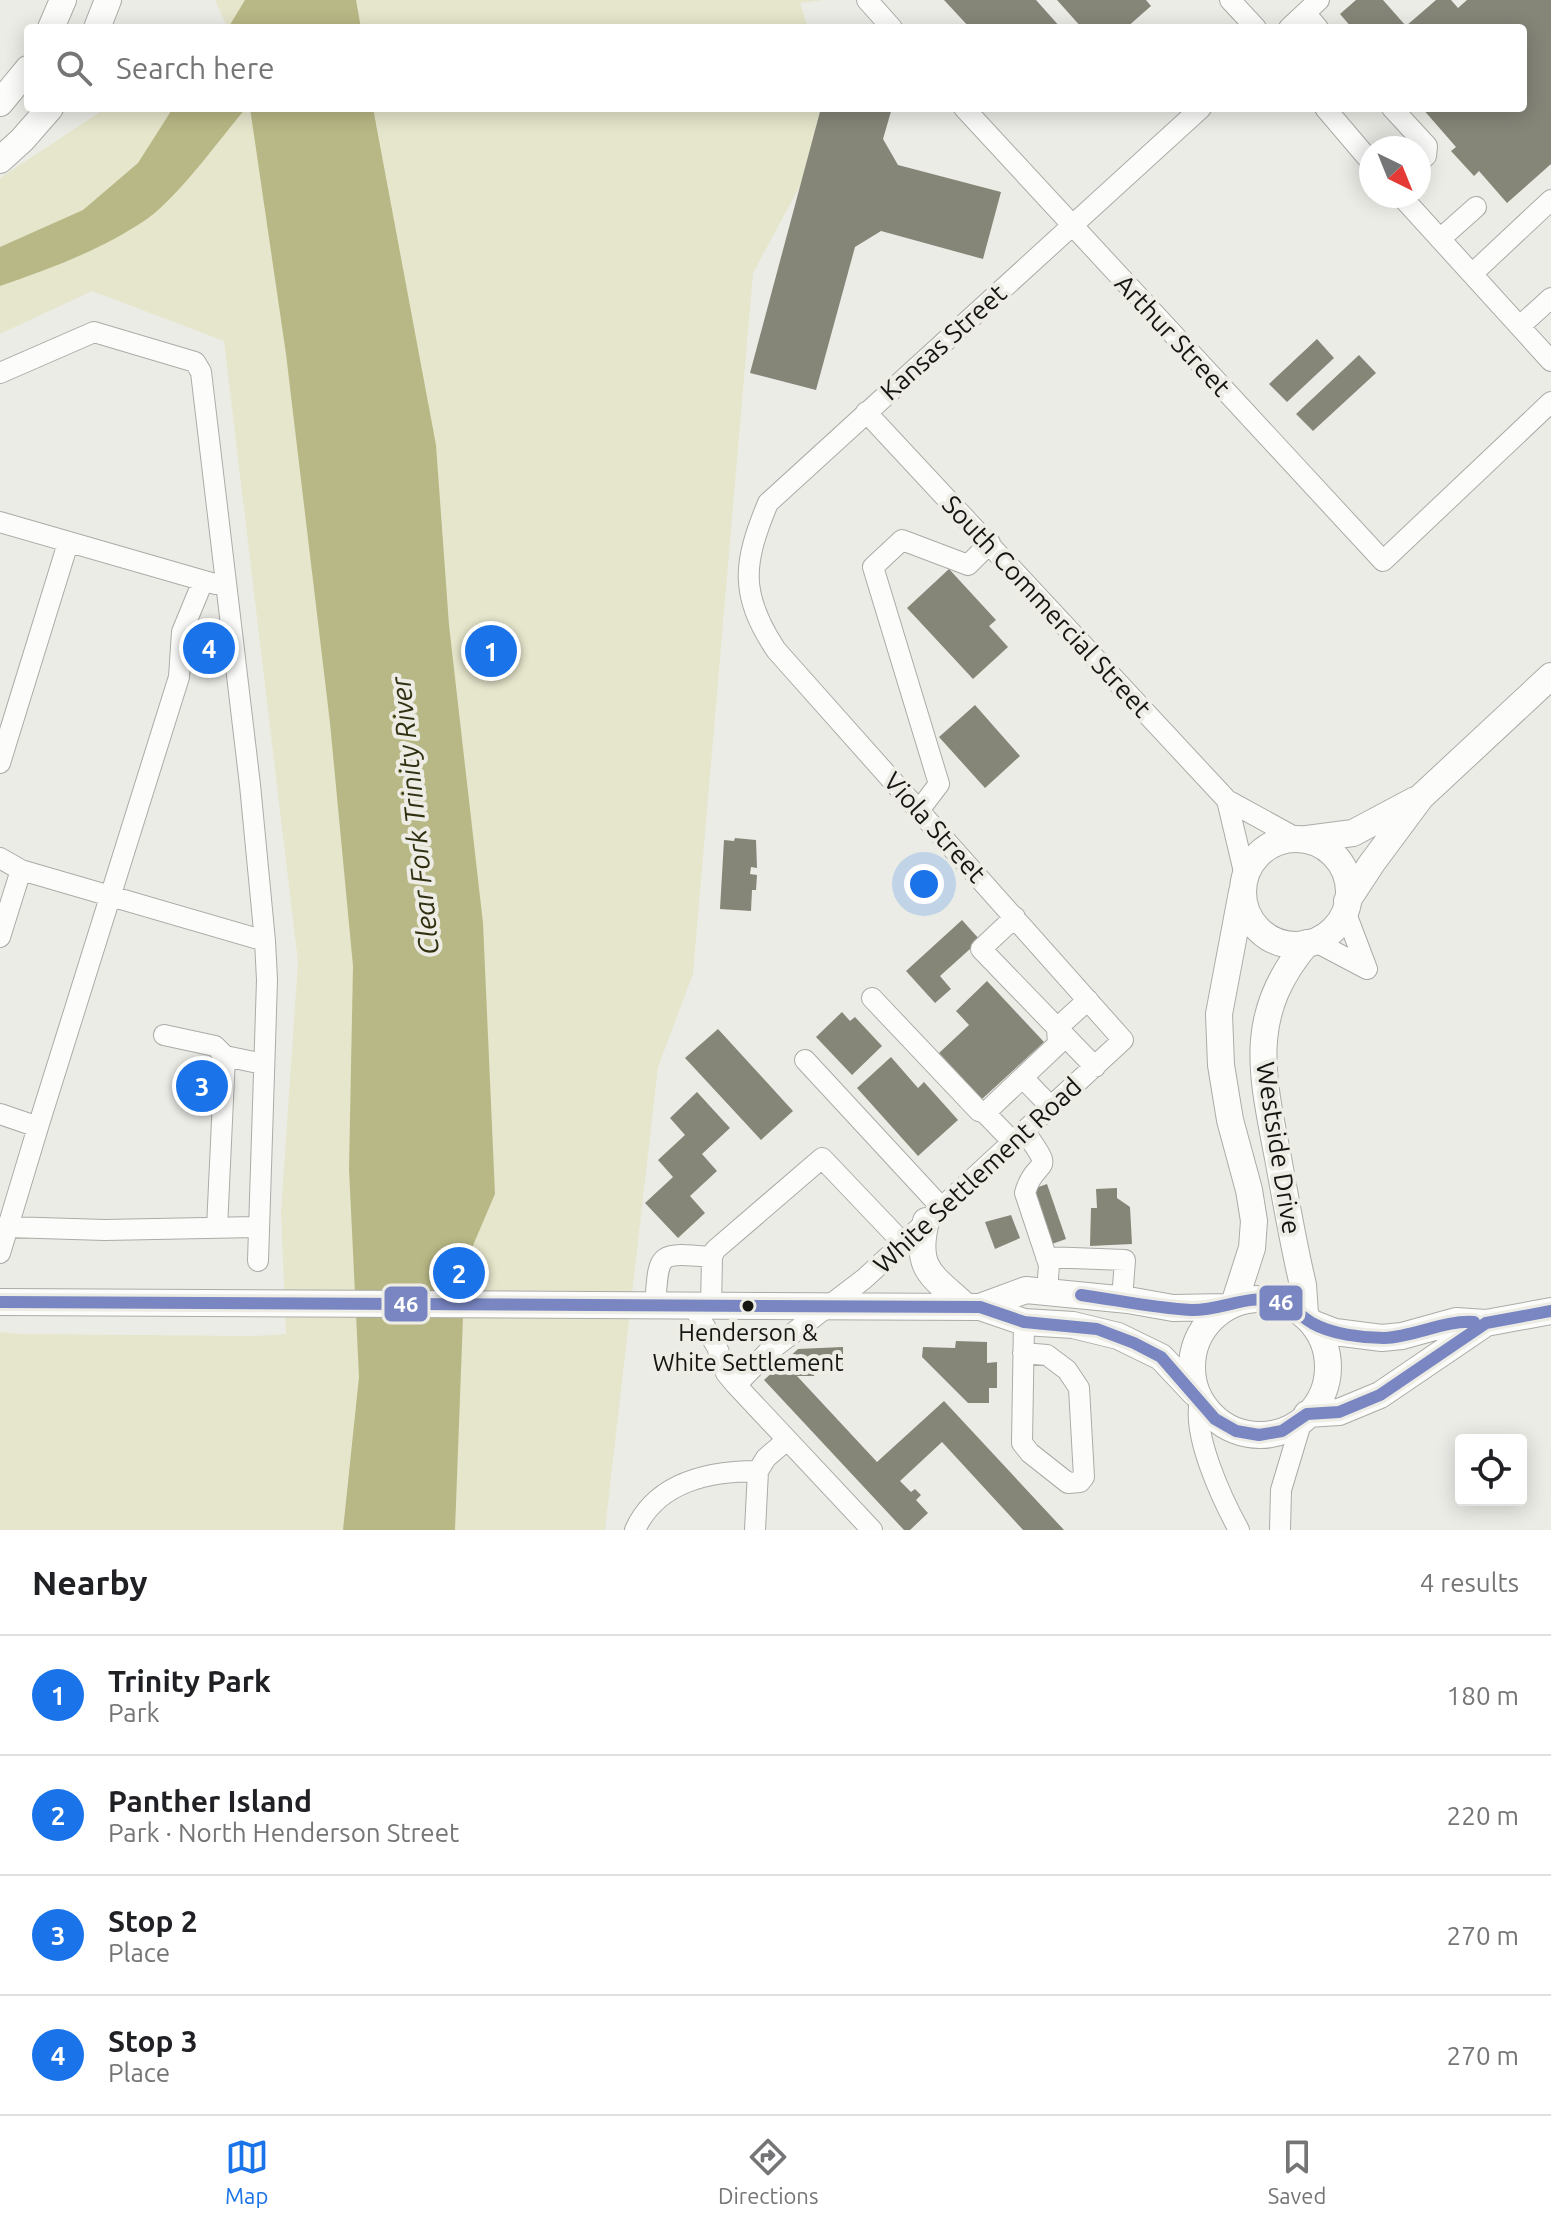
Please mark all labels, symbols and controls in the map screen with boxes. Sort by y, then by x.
search box [24,24,1527,112]
icon: search [52,46,96,90]
text: Search here [116,51,275,85]
north arrow [1359,136,1431,208]
street label: Arthur Street [1110,268,1236,402]
street label: Kansas Street [874,278,1012,406]
street label: South Commercial Street [937,489,1157,723]
pin: 4 [183,618,235,678]
pin: 1 [465,621,517,681]
water label: Clear Fork Trinity River [384,674,444,957]
street label: Viola Street [878,766,992,888]
your location [904,864,944,904]
pin: 3 [176,1056,228,1116]
street label: Westside Drive [1251,1060,1307,1236]
street label: White Settlement Road [867,1071,1087,1279]
pin: 2 [433,1243,485,1303]
line badge: 46 [1258,1284,1304,1322]
line badge: 46 [383,1285,429,1323]
text: 46 [1269,1289,1293,1314]
text: 46 [394,1291,418,1316]
marker: Henderson & White Settlement [740,1298,756,1314]
place label: Henderson & White Settlement [652,1319,844,1376]
map controls [1455,1434,1527,1506]
button: locate [1455,1434,1527,1506]
text: Nearby [32,1563,147,1601]
text: 4 results [1420,1568,1519,1597]
text: Trinity Park [108,1664,271,1698]
text: 1 [51,1681,65,1710]
text: 180 m [1447,1681,1519,1710]
text: Park [108,1698,160,1727]
text: Panther Island [108,1784,312,1818]
text: 2 [51,1801,65,1830]
text: 220 m [1447,1801,1519,1830]
text: Park · North Henderson Street [108,1818,459,1847]
text: Stop 2 [108,1904,198,1938]
text: 3 [51,1921,65,1950]
text: 270 m [1447,1921,1519,1950]
text: Place [108,1938,170,1967]
text: Stop 3 [108,2024,198,2058]
text: 4 [51,2041,65,2070]
text: 270 m [1447,2041,1519,2070]
text: Place [108,2058,170,2087]
tab: Map [225,2135,269,2208]
tab: Directions [718,2135,818,2208]
tab: Saved [1268,2135,1326,2208]

